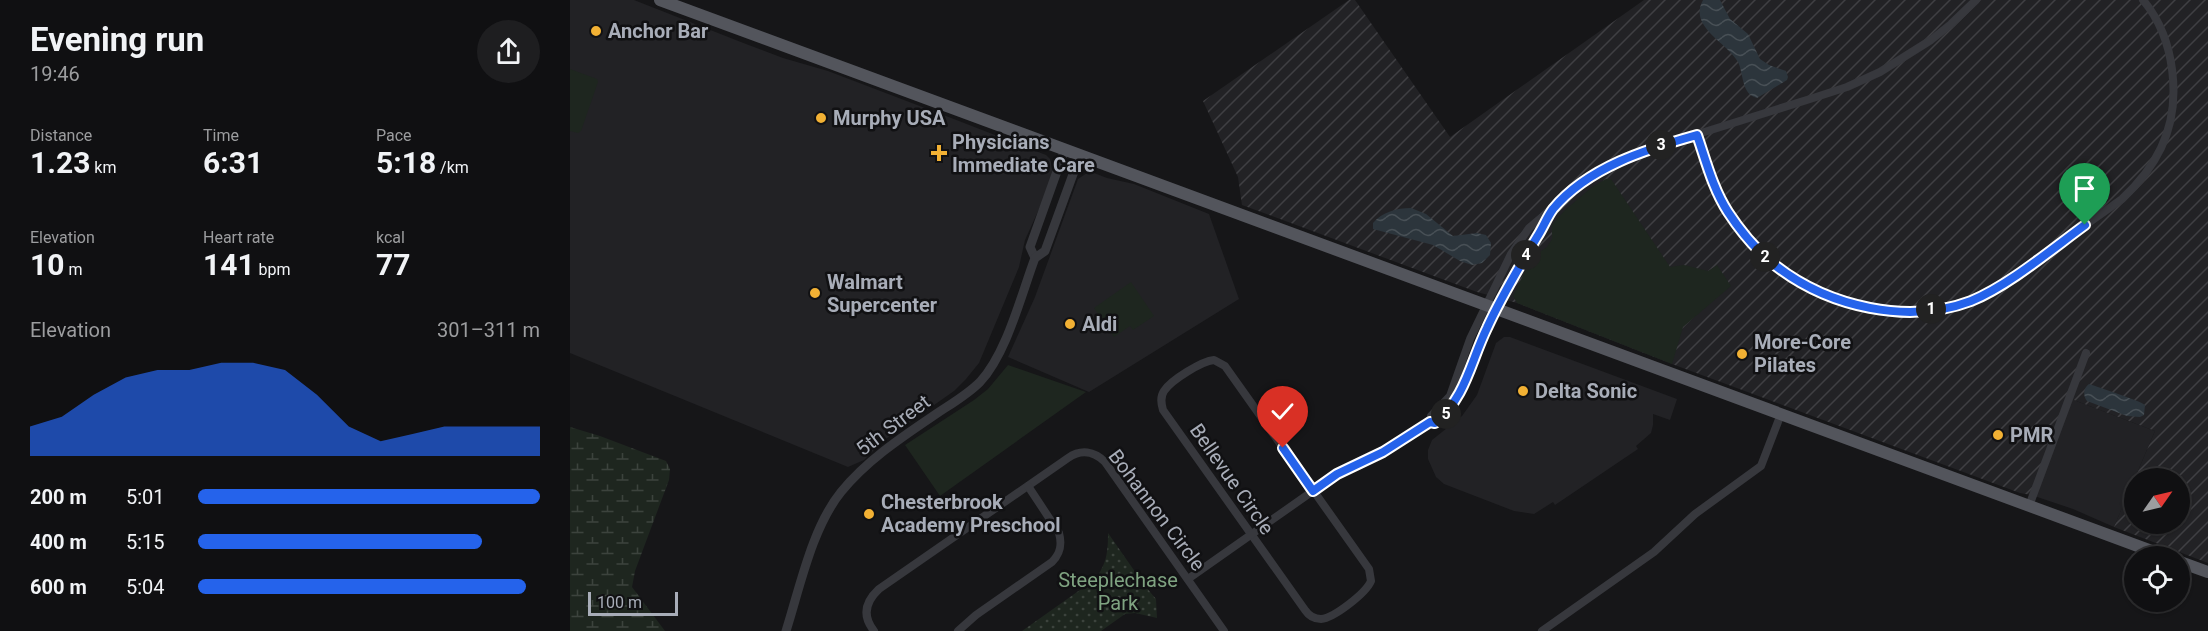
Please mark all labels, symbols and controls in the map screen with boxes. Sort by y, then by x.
place label: Anchor Bar [608,19,709,43]
text: Evening run [30,20,204,59]
button: share [477,20,540,83]
marker: Anchor Bar [589,24,603,38]
text: 19:46 [30,62,80,86]
place label: Murphy USA [833,106,946,130]
marker: Murphy USA [814,111,828,125]
text: Distance [30,126,92,145]
text: Time [203,126,239,145]
text: Pace [376,126,412,145]
place label: Physicians Immediate Care [952,130,1095,177]
pin: 3 [1646,130,1676,160]
text: 3 [1656,135,1666,154]
marker: Physicians Immediate Care [930,144,948,162]
text: 1.23 [30,145,90,180]
text: 6:31 [203,145,263,180]
text: 5:18 [376,145,436,180]
text: km [90,158,116,177]
text: /km [436,158,469,177]
pin [2059,163,2110,225]
icon: arrive [2068,172,2101,205]
text: Elevation [30,228,95,247]
text: Heart rate [203,228,274,247]
text: kcal [376,228,405,247]
pin: 4 [1511,240,1541,270]
pin: 2 [1750,242,1780,272]
text: 4 [1521,245,1531,264]
text: 10 [30,247,64,282]
text: 141 [203,247,255,282]
text: 77 [376,247,410,282]
text: 2 [1760,247,1770,266]
text: m [64,260,82,279]
text: bpm [255,260,291,279]
place label: Walmart Supercenter [827,270,938,317]
marker: Walmart Supercenter [808,286,822,300]
pin: 1 [1916,294,1946,324]
text: 1 [1926,299,1936,318]
place label: Aldi [1082,312,1117,336]
marker: Aldi [1063,317,1077,331]
text: Elevation [30,318,111,342]
text: 301–311 m [437,318,540,342]
place label: More-Core Pilates [1754,330,1851,377]
marker: More-Core Pilates [1735,347,1749,361]
place label: Delta Sonic [1535,379,1637,403]
marker: Delta Sonic [1516,384,1530,398]
pin [1257,386,1308,448]
street label: 5th Street [851,389,935,461]
icon: check [1266,395,1299,428]
pin: 5 [1431,399,1461,429]
text: 5 [1441,404,1451,423]
street label: Bellevue Circle [1185,419,1279,539]
place label: PMR [2010,423,2053,447]
marker: PMR [1991,428,2005,442]
street label: Bohannon Circle [1104,445,1210,575]
north arrow [2124,468,2190,534]
map controls [2124,468,2190,612]
text: 200 m [30,485,87,509]
text: 5:01 [126,485,165,509]
place label: Chesterbrook Academy Preschool [881,490,1061,537]
marker: Chesterbrook Academy Preschool [862,507,876,521]
text: 400 m [30,530,87,554]
text: 5:15 [126,530,165,554]
button: locate [2124,546,2190,612]
park label: Steeplechase Park [1058,568,1178,615]
text: 600 m [30,575,87,599]
text: 5:04 [126,575,165,599]
scale bar [588,589,678,616]
text: 100 m [597,593,642,612]

